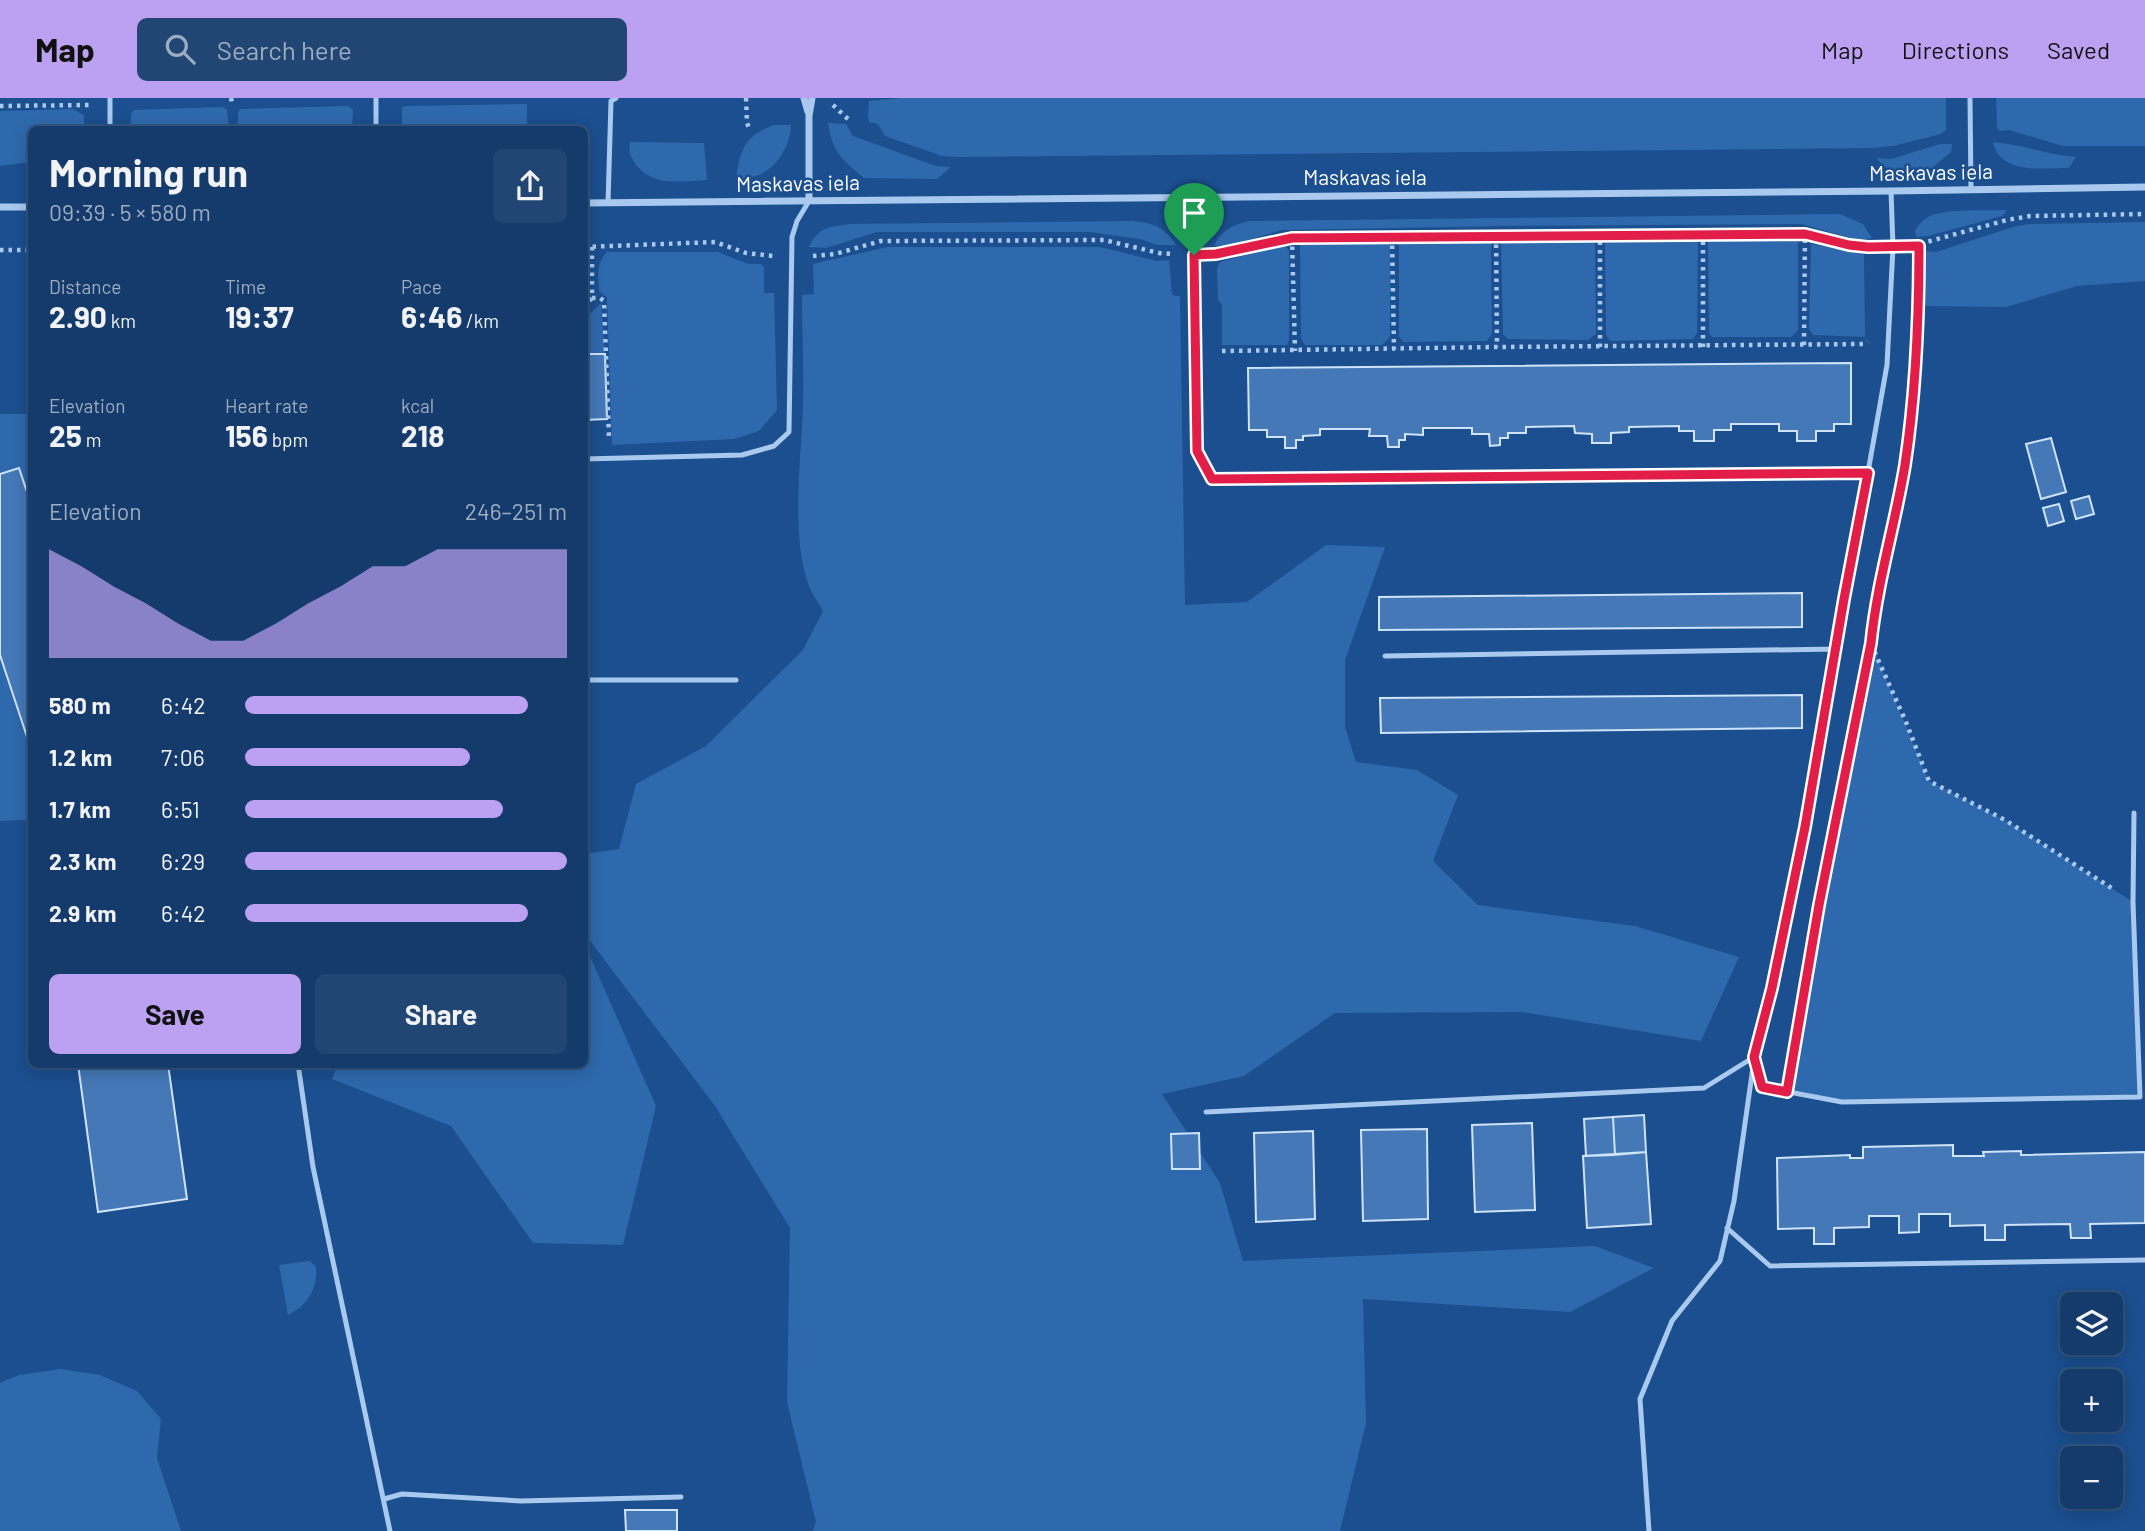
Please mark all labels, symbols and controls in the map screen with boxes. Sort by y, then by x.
search box [137,18,627,81]
text: Map [35,29,95,69]
icon: search [161,30,199,68]
text: Search here [217,34,352,65]
text: Map [1821,35,1864,64]
text: Directions [1902,35,2009,64]
text: Saved [2047,35,2110,64]
text: Morning run [49,149,248,195]
button: share [493,149,567,223]
street label: Maskavas iela [1869,158,1993,185]
street label: Maskavas iela [1303,164,1427,189]
street label: Maskavas iela [736,169,860,196]
pin [1164,183,1224,255]
icon: arrive [1175,194,1213,232]
text: 09:39 · 5 × 580 m [49,198,211,226]
text: Distance [49,275,121,298]
text: Time [225,275,266,298]
text: Pace [401,275,442,298]
text: 2.90 [49,298,107,334]
text: 19:37 [225,298,294,334]
text: 6:46 [401,298,462,334]
text: km [107,309,136,332]
text: /km [462,309,499,332]
text: Elevation [49,394,126,417]
text: Heart rate [225,394,308,417]
text: kcal [401,394,434,417]
text: 25 [49,417,82,453]
text: 156 [225,417,268,453]
text: 218 [401,417,444,453]
text: m [82,428,102,451]
text: bpm [268,428,308,451]
text: Elevation [49,497,142,525]
text: 246–251 m [465,497,567,525]
text: 580 m [49,691,111,719]
text: 6:42 [161,691,206,719]
text: 1.2 km [49,743,112,771]
text: 7:06 [161,743,205,771]
text: 1.7 km [49,795,111,823]
text: 6:51 [161,795,200,823]
text: 2.3 km [49,847,117,875]
text: 6:29 [161,847,205,875]
text: 2.9 km [49,899,116,927]
text: 6:42 [161,899,206,927]
button: Save [49,974,301,1054]
button: Share [315,974,567,1054]
map controls [2060,1292,2123,1509]
button: layers [2060,1292,2123,1355]
button: + [2060,1369,2123,1432]
button: − [2060,1446,2123,1509]

